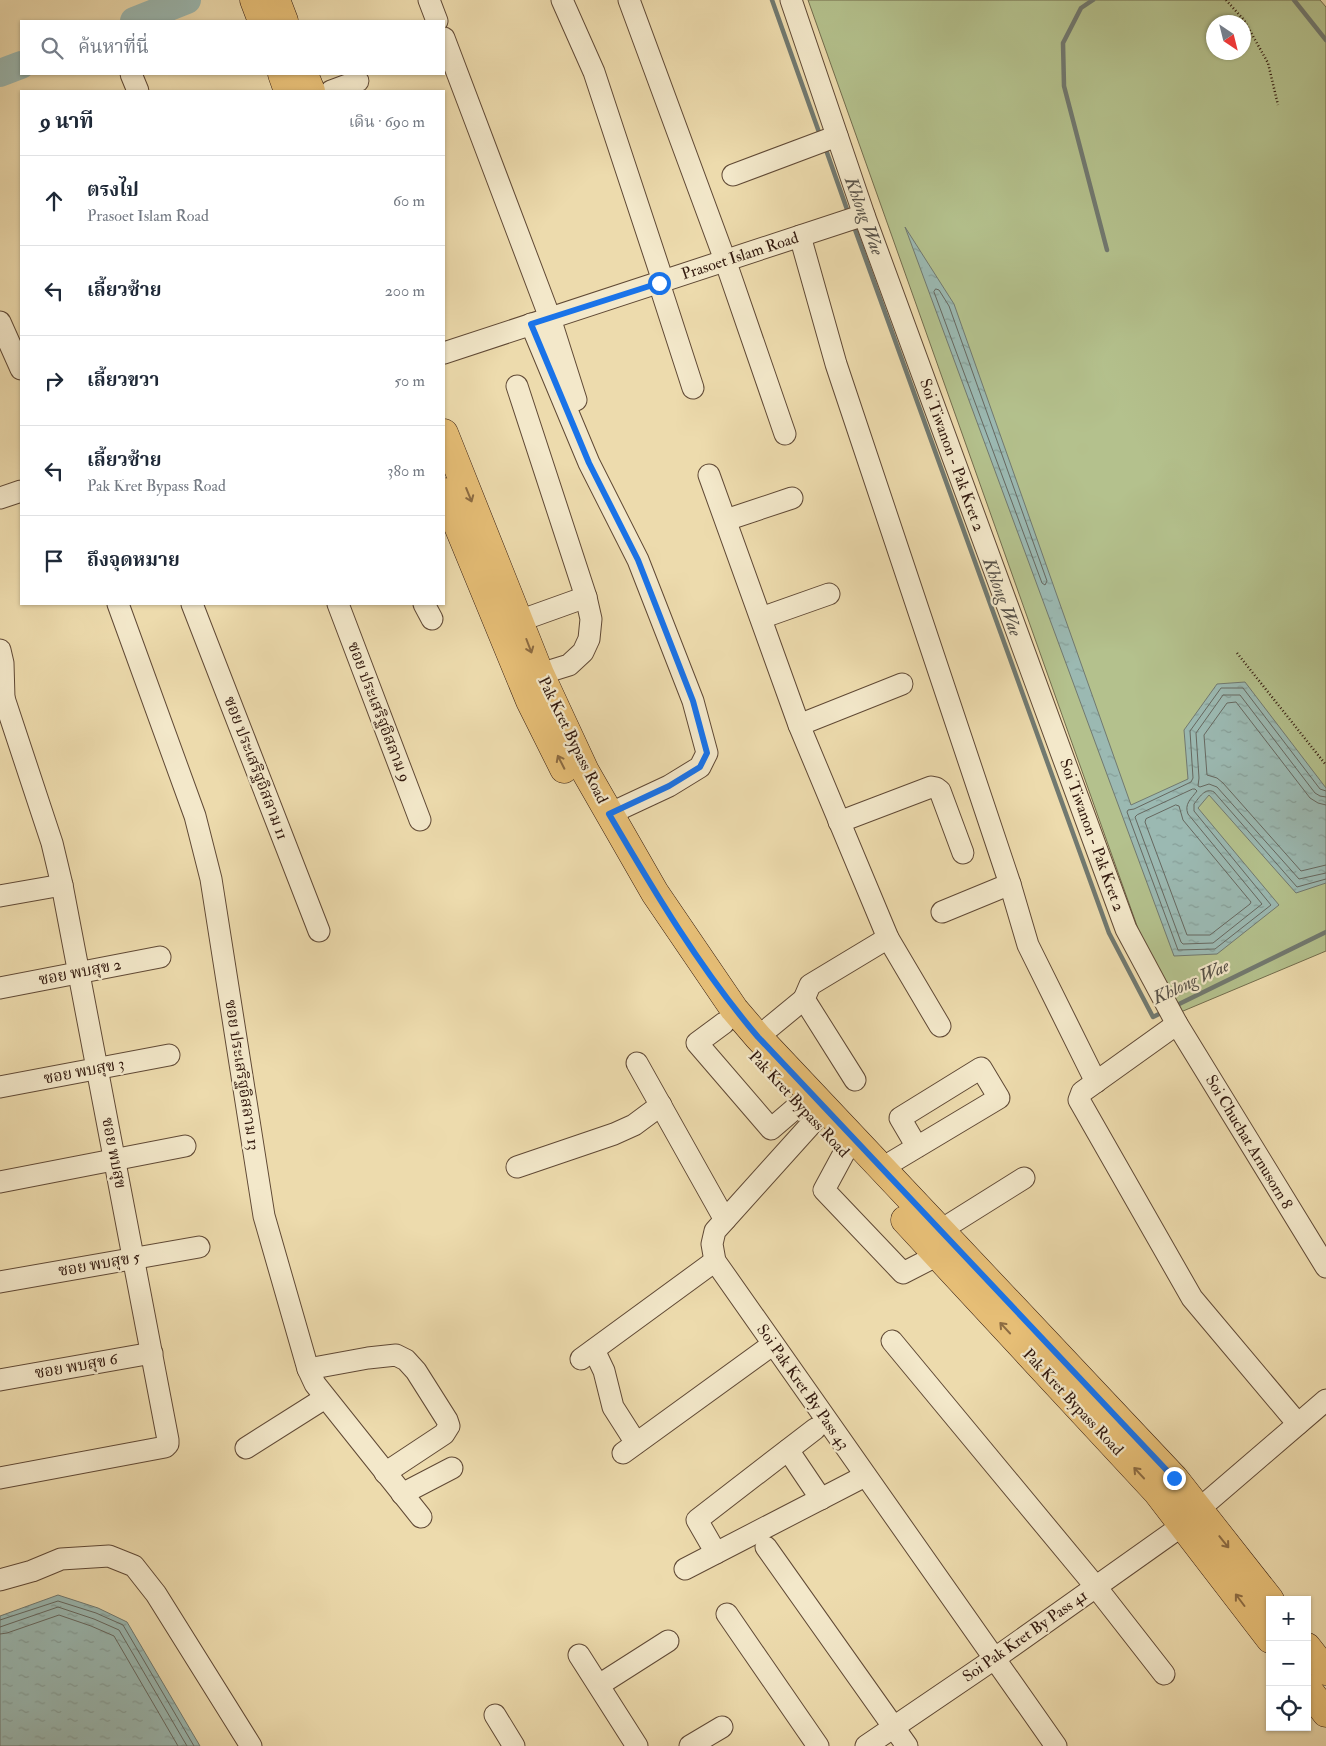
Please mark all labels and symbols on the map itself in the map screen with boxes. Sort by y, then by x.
north arrow [1206,15,1251,60]
water label: Khlong Wae [839,173,889,259]
street label: Prasoet Islam Road [679,228,801,284]
route start [648,272,671,295]
street label: Soi Tiwanon - Pak Kret 2 [915,376,989,534]
one-way arrow [465,487,474,502]
water label: Khlong Wae [977,554,1027,640]
one-way arrow [525,638,535,653]
street label: ซอย ประเสริฐอิสลาม 9 [343,639,415,785]
street label: Pak Kret Bypass Road [533,673,612,807]
street label: ซอย ประเสริฐอิสลาม 11 [219,693,293,843]
one-way arrow [556,755,566,770]
street label: Soi Tiwanon - Pak Kret 2 [1055,756,1129,914]
street label: ซอย พบสุข 2 [37,954,123,991]
water label: Khlong Wae [1148,954,1234,1010]
street label: ซอย ประเสริฐอิสลาม 13 [220,998,264,1152]
street label: Pak Kret Bypass Road [744,1046,854,1162]
street label: ซอย พบสุข 3 [42,1053,126,1090]
street label: Soi Chuchat Arnusorn 8 [1201,1071,1297,1213]
street label: ซอย พบสุข [96,1116,131,1191]
street label: ซอย พบสุข 5 [57,1247,142,1282]
street label: Soi Pak Kret By Pass 43 [752,1320,854,1454]
one-way arrow [999,1321,1011,1334]
street label: Pak Kret Bypass Road [1018,1344,1128,1460]
street label: ซอย พบสุข 6 [33,1349,120,1384]
one-way arrow [1133,1466,1145,1479]
route end [1163,1467,1186,1490]
one-way arrow [1218,1536,1229,1549]
street label: Soi Pak Kret By Pass 41 [959,1585,1091,1687]
one-way arrow [1235,1593,1245,1607]

